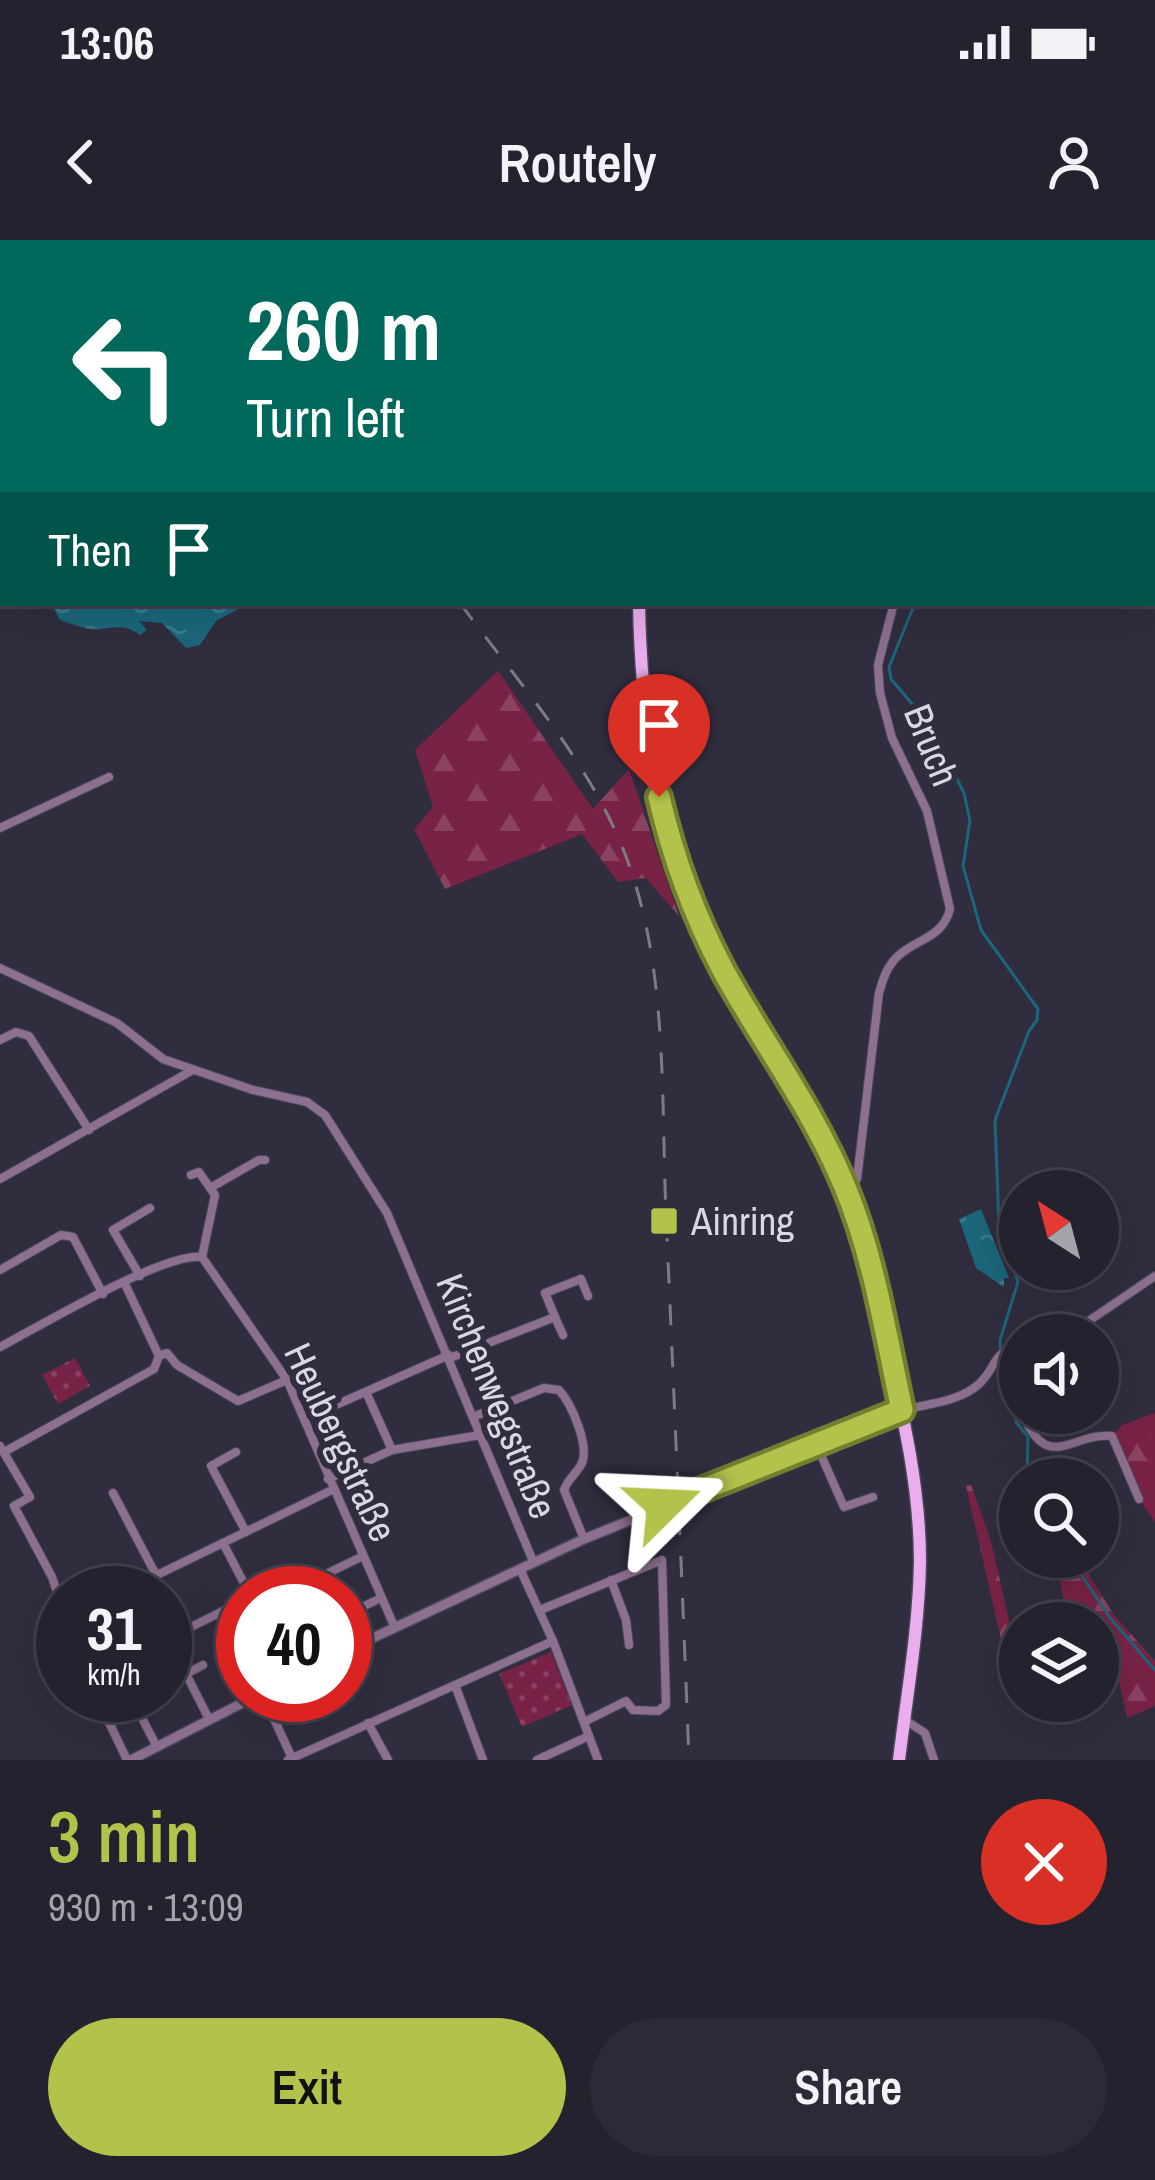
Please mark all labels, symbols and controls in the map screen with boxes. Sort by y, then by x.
text: 13:06 [60,12,154,73]
text: Routely [498,126,657,199]
icon: back [48,129,114,195]
icon: person [1041,129,1107,195]
text: 260 m [246,273,441,386]
icon: left [48,288,204,444]
text: Turn left [246,381,405,454]
icon: arrive [156,516,222,582]
text: Then [48,519,132,580]
pin [608,674,710,797]
icon: arrive [626,692,692,758]
street label: Bruch [892,697,972,793]
north arrow [999,1170,1119,1290]
map controls [999,1170,1119,1722]
place label: Ainring [690,1195,794,1247]
marker: Ainring [648,1205,680,1237]
street label: Kirchenwegstraße [424,1266,570,1526]
button: sound [999,1314,1119,1434]
street label: Heubergstraße [272,1334,410,1550]
position arrow [601,1442,727,1568]
button: search [999,1458,1119,1578]
speed limit sign: 40 [216,1566,372,1722]
text: 31 [87,1588,141,1669]
button: layers [999,1602,1119,1722]
text: km/h [87,1654,141,1694]
text: 3 min [48,1787,200,1884]
button: close [981,1799,1107,1925]
text: 930 m · 13:09 [48,1881,244,1933]
button: Exit [48,2018,566,2156]
button: Share [590,2018,1107,2156]

